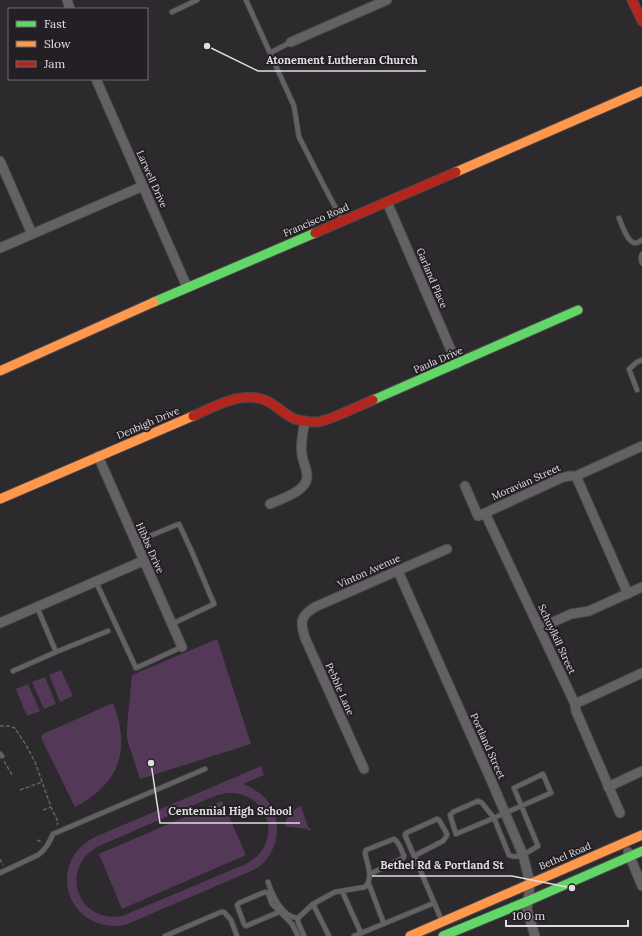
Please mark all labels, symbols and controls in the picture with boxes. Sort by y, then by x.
legend [8,8,148,80]
text: Fast [44,16,67,31]
text: Slow [44,36,71,51]
callout: Atonement Lutheran Church [258,48,426,71]
text: Atonement Lutheran Church [266,53,418,67]
text: Jam [43,56,65,71]
street label: Larwell Drive [133,148,171,210]
street label: Francisco Road [281,200,351,240]
street label: Garland Place [413,246,451,311]
street label: Paula Drive [411,344,465,376]
street label: Denbigh Drive [115,404,182,442]
street label: Moravian Street [489,461,563,503]
street label: Hibbs Drive [133,520,167,576]
street label: Vinton Avenue [335,551,403,591]
street label: Schuylkill Street [535,602,579,676]
street label: Pebble Lane [323,661,358,718]
street label: Portland Street [468,711,508,781]
callout: Centennial High School [160,800,300,823]
text: Centennial High School [168,804,292,818]
street label: Bethel Road [537,839,593,873]
callout: Bethel Rd & Portland St [372,853,512,876]
text: Bethel Rd & Portland St [380,858,504,872]
scale bar [506,902,628,928]
text: 100 m [512,908,545,923]

